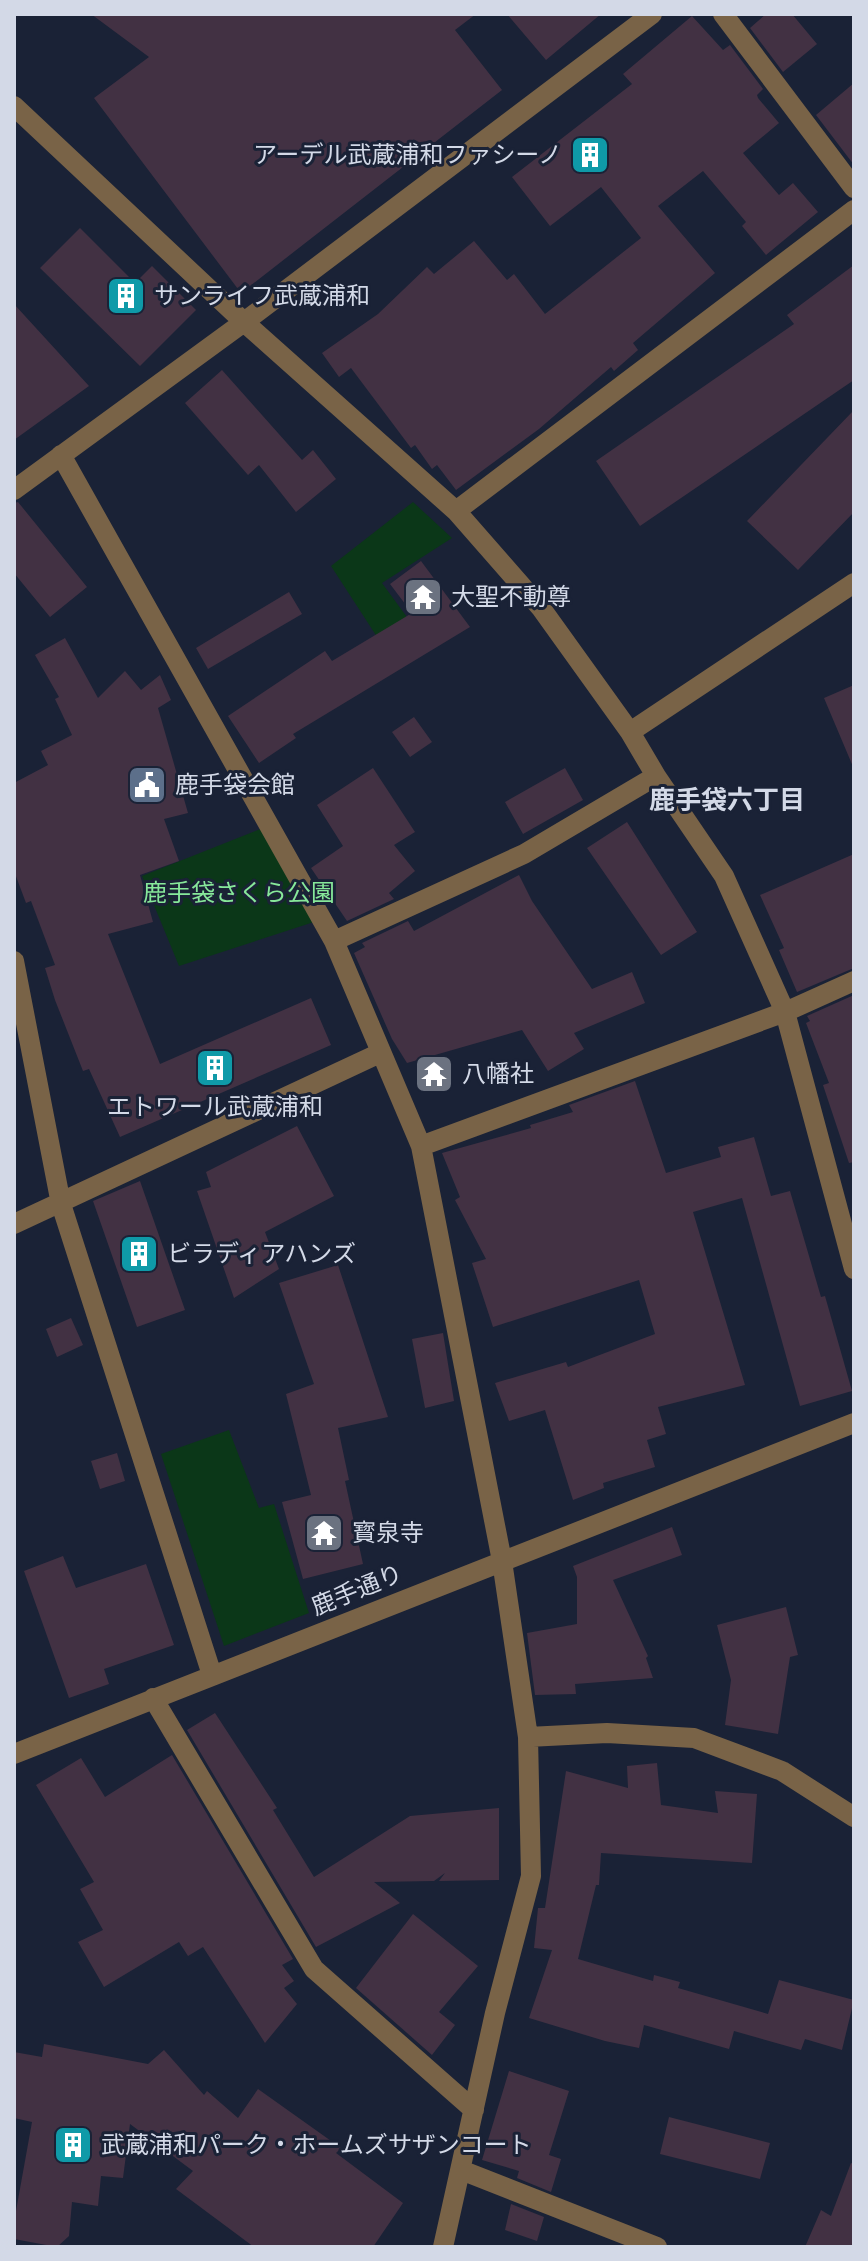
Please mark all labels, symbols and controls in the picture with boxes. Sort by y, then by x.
building icon: アーデル武蔵浦和ファシーノ [569,134,611,176]
place label: アーデル武蔵浦和ファシーノ [253,142,562,172]
building icon: サンライフ武蔵浦和 [105,275,147,317]
place label: サンライフ武蔵浦和 [154,283,370,313]
temple icon: 大聖不動尊 [402,576,444,618]
place label: 大聖不動尊 [451,584,571,614]
public building icon: 鹿手袋会館 [126,764,168,806]
place label: 鹿手袋会館 [175,772,295,802]
district label: 鹿手袋六丁目 [649,786,805,819]
park label: 鹿手袋さくら公園 [143,880,335,910]
building icon: エトワール武蔵浦和 [194,1047,236,1089]
temple icon: 八幡社 [413,1053,455,1095]
place label: 八幡社 [462,1061,534,1091]
place label: エトワール武蔵浦和 [107,1094,323,1124]
building icon: ビラディアハンズ [118,1233,160,1275]
place label: ビラディアハンズ [167,1241,356,1271]
temple icon: 寳泉寺 [303,1512,345,1554]
place label: 寳泉寺 [352,1520,424,1550]
street label: 鹿手通り [308,1560,408,1624]
building icon: 武蔵浦和パーク・ホームズサザンコート [52,2124,94,2166]
place label: 武蔵浦和パーク・ホームズサザンコート [101,2132,532,2162]

